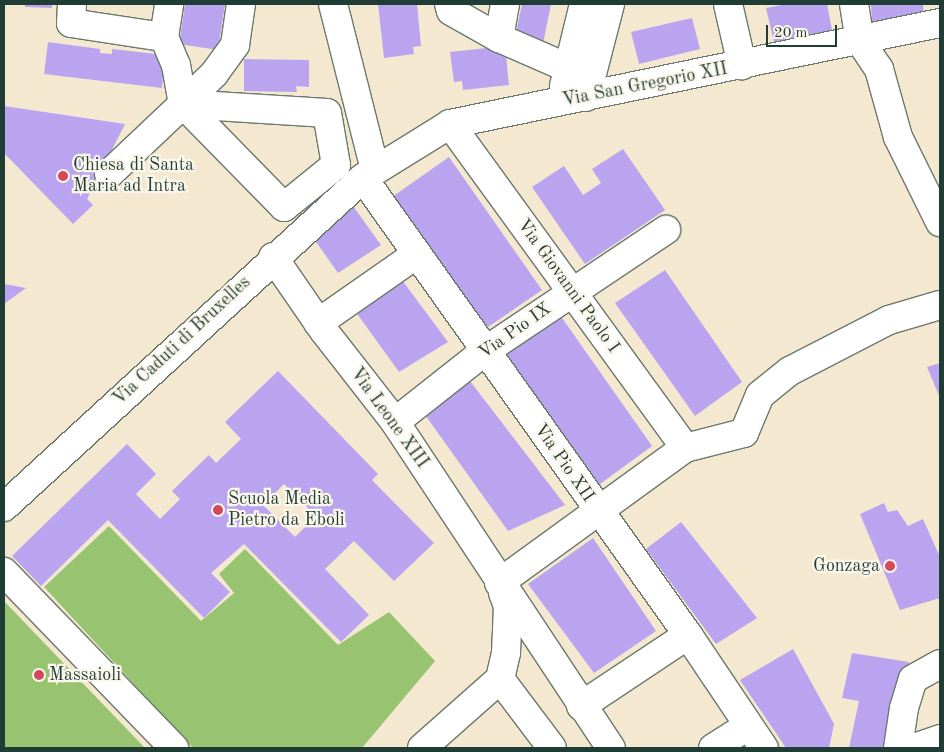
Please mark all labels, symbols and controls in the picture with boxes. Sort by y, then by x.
scale bar [769,15,840,47]
text: 20 m [774,26,808,41]
street label: Via San Gregorio XII [561,58,729,112]
place label: Chiesa di Santa Maria ad Intra [73,155,194,198]
marker: Chiesa di Santa Maria ad Intra [57,170,69,182]
street label: Via Giovanni Paolo I [512,215,624,357]
street label: Via Caduti di Bruxelles [109,272,255,410]
street label: Via Pio IX [475,298,555,364]
street label: Via Leone XIII [345,364,433,472]
street label: Via Pio XII [529,420,599,506]
place label: Scuola Media Pietro da Eboli [228,489,345,532]
marker: Scuola Media Pietro da Eboli [212,504,224,516]
place label: Gonzaga [813,555,880,577]
marker: Gonzaga [884,560,896,572]
place label: Massaioli [49,664,121,686]
marker: Massaioli [33,669,45,681]

